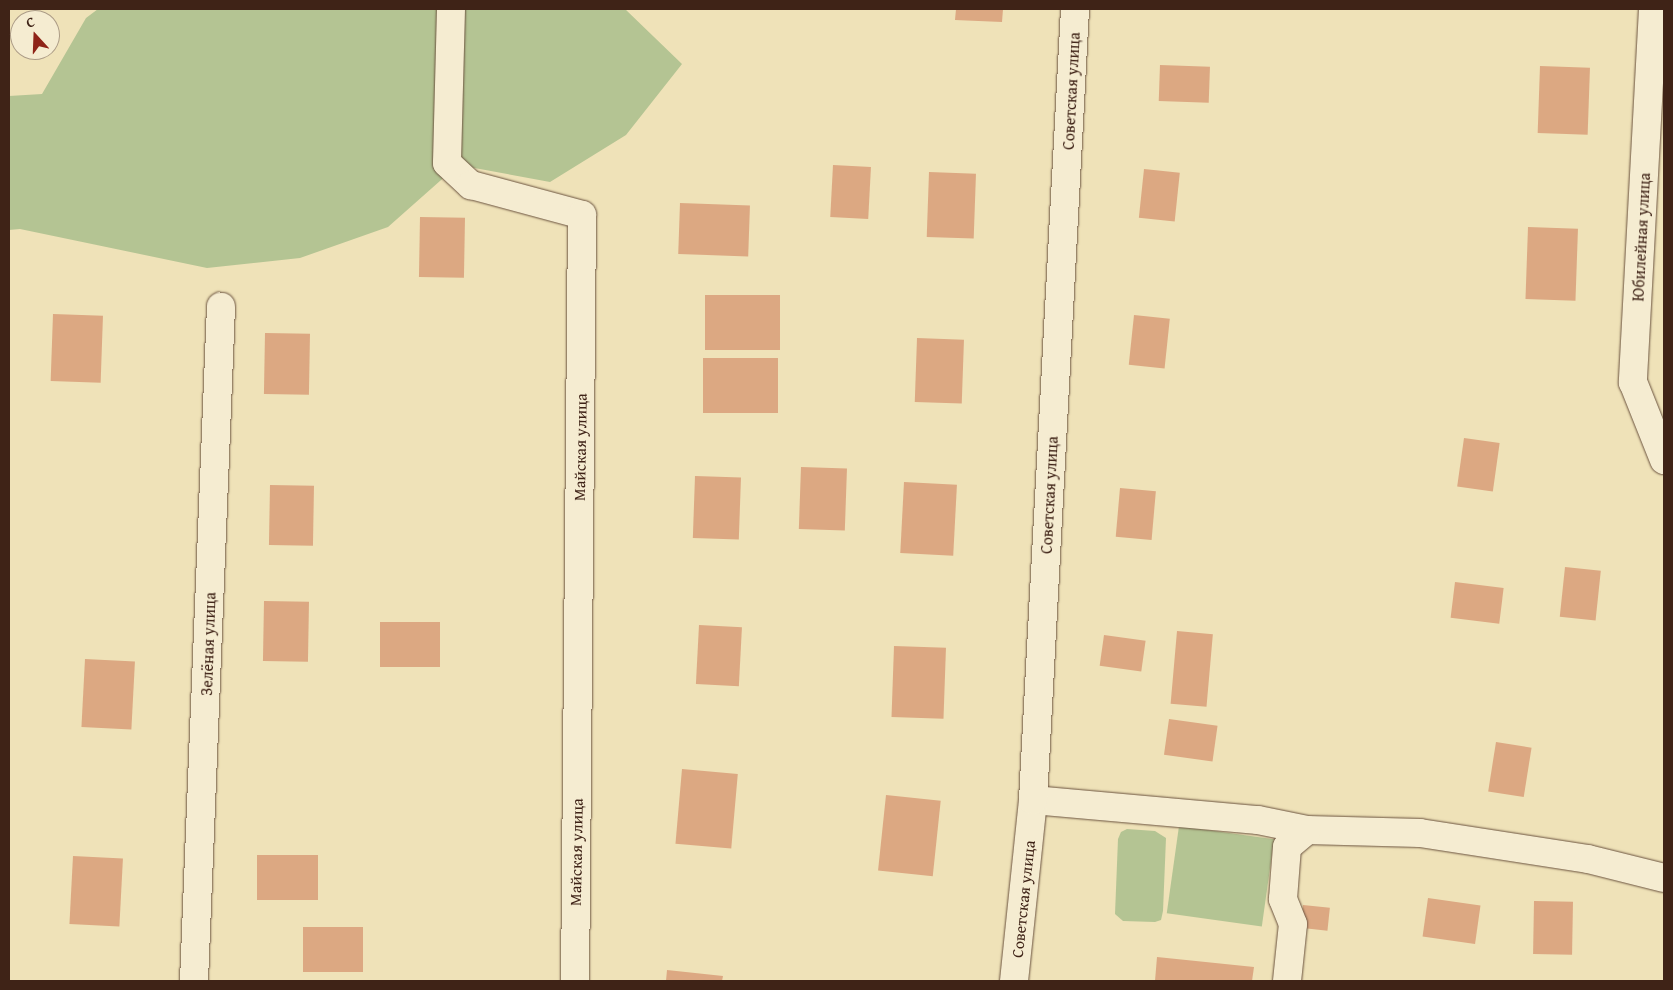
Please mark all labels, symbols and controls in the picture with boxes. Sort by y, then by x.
north arrow [10,10,60,60]
text: С [23,11,37,33]
street label: Советская улица [1058,32,1084,150]
street label: Юбилейная улица [1628,172,1654,302]
street label: Майская улица [569,393,591,501]
street label: Советская улица [1036,436,1062,554]
street label: Зелёная улица [197,592,219,696]
street label: Майская улица [565,798,587,906]
street label: Советская улица [1007,839,1039,959]

